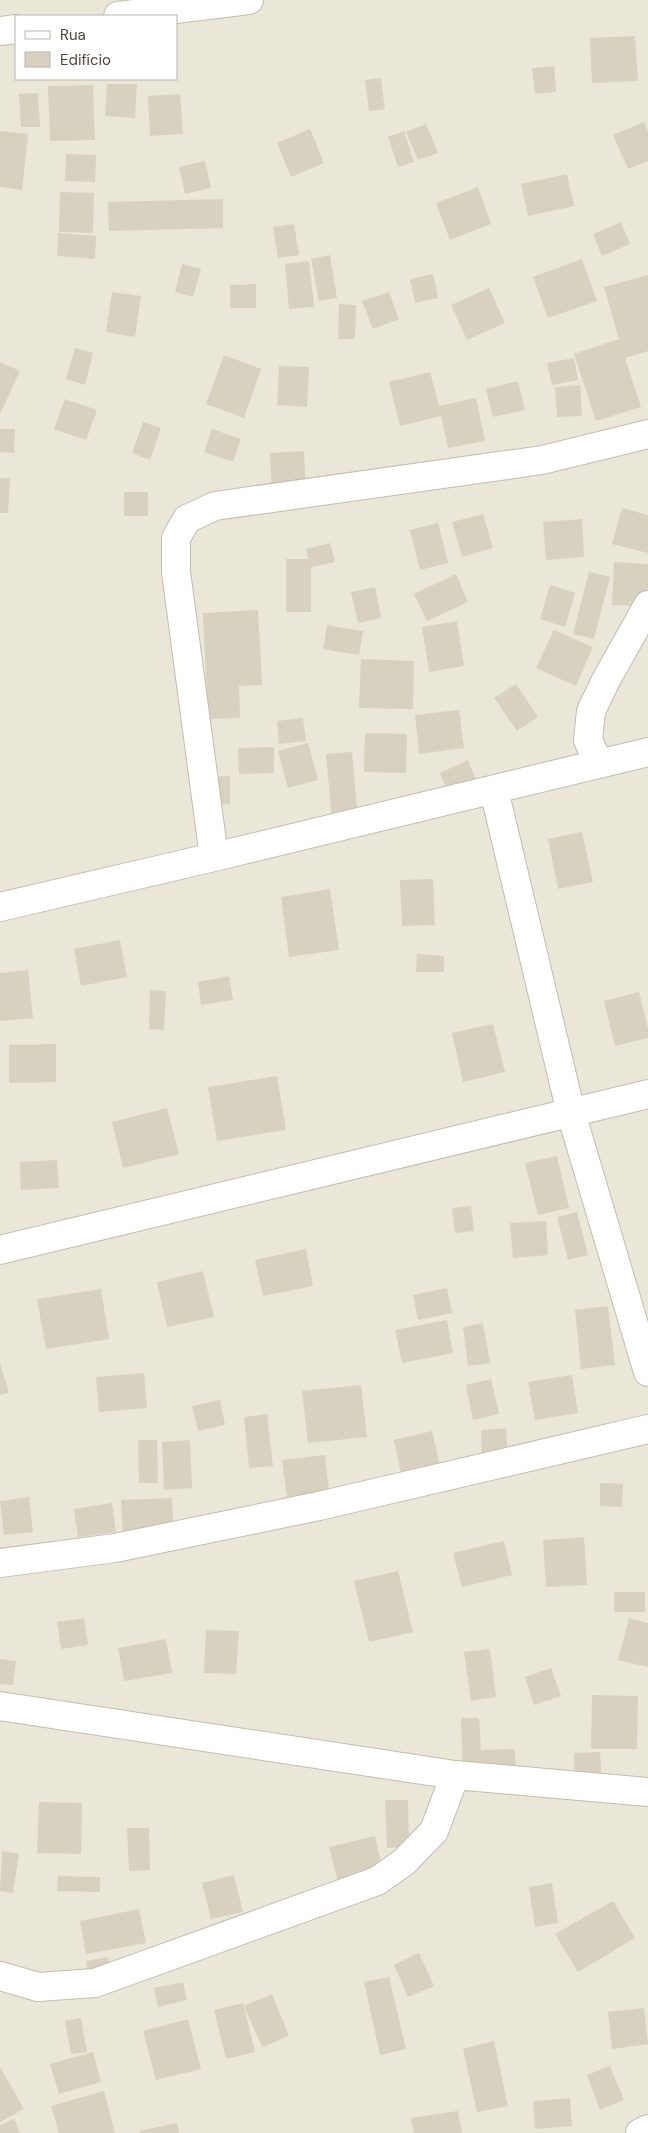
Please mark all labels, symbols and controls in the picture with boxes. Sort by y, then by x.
legend [15,15,178,80]
text: Rua [60,25,86,45]
text: Edifício [60,50,111,70]

